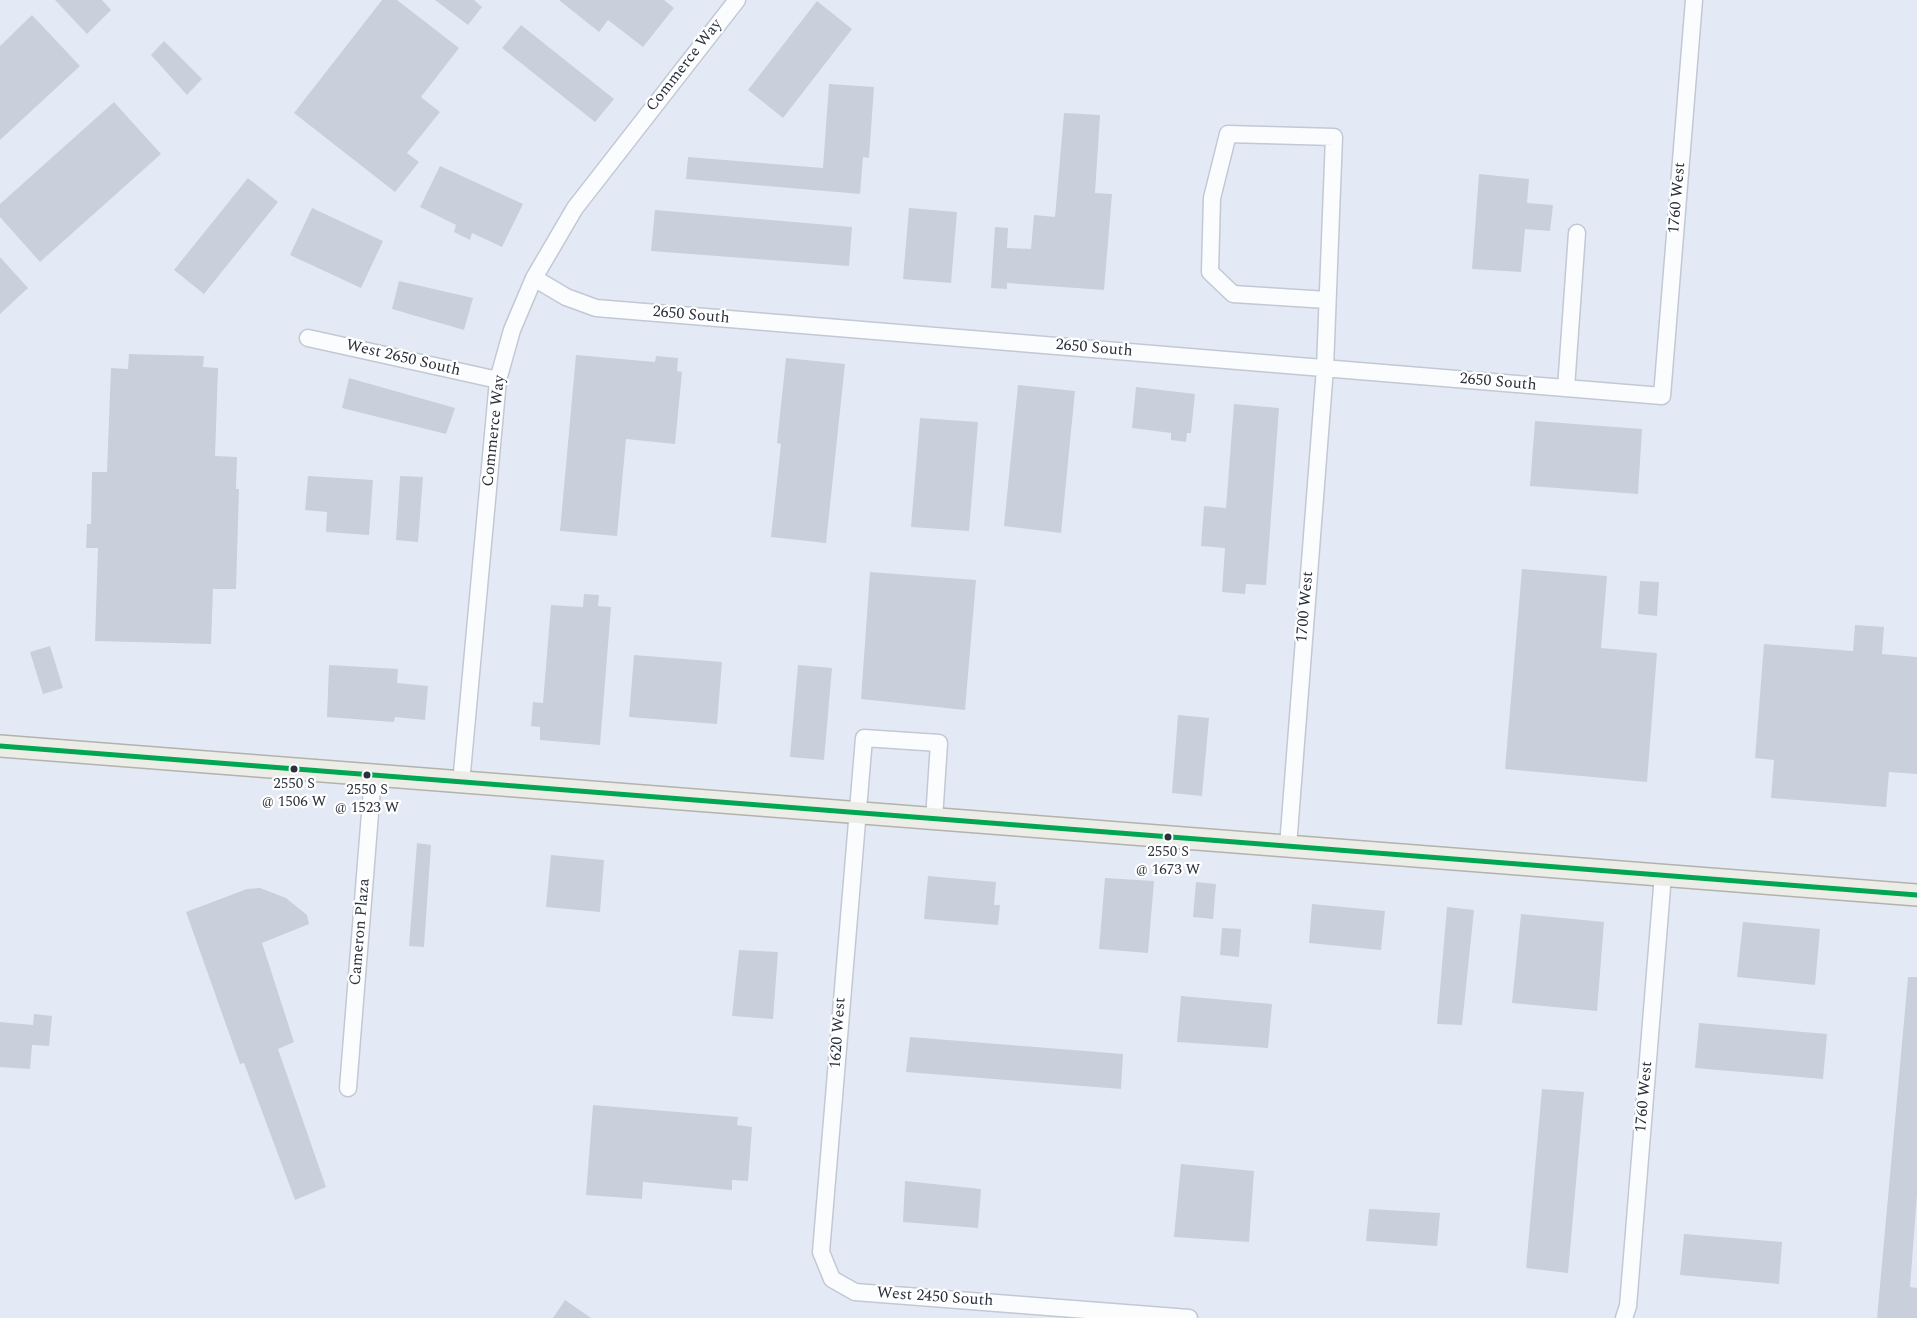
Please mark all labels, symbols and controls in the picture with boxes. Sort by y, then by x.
street label: Commerce Way [643,16,727,116]
street label: 1760 West [1665,162,1691,234]
street label: 2650 South [652,303,730,329]
street label: West 2650 South [344,336,462,382]
street label: 2650 South [1055,336,1133,362]
street label: 2650 South [1459,370,1537,396]
street label: Commerce Way [480,374,510,488]
street label: 1700 West [1293,571,1319,643]
marker: 2550 S @ 1506 W [289,764,299,774]
marker: 2550 S @ 1523 W [362,770,372,780]
place label: 2550 S @ 1506 W [262,776,326,811]
place label: 2550 S @ 1523 W [335,782,399,817]
marker: 2550 S @ 1673 W [1163,832,1173,842]
place label: 2550 S @ 1673 W [1136,844,1200,879]
street label: Cameron Plaza [347,878,375,986]
street label: 1620 West [827,997,851,1069]
street label: 1760 West [1632,1061,1658,1133]
street label: West 2450 South [876,1284,994,1312]

